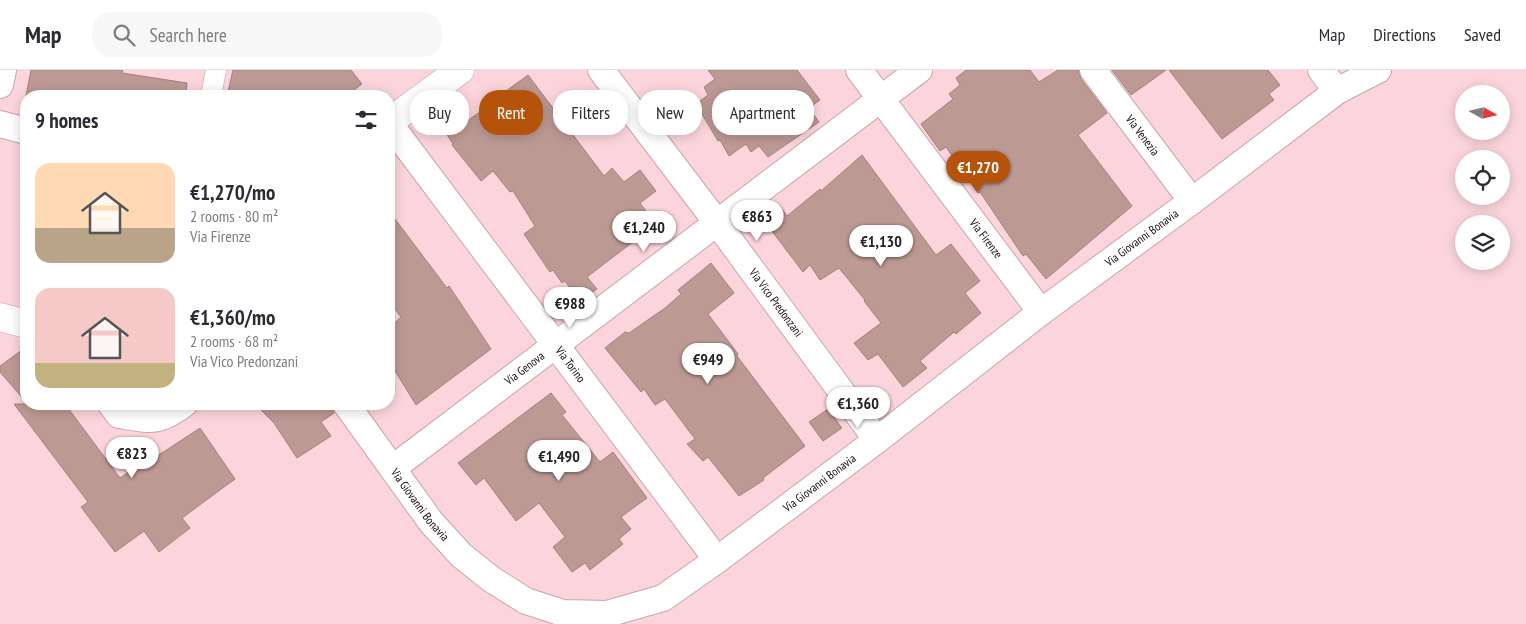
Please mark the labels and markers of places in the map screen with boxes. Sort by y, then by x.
pin: €1,270 [937,150,1019,193]
pin: €863 [727,200,787,242]
pin: €1,240 [603,210,685,253]
pin: €1,130 [840,224,922,267]
pin: €988 [540,286,600,329]
pin: €949 [678,342,738,385]
pin: €1,360 [817,386,899,429]
pin: €823 [102,436,162,479]
pin: €1,490 [518,440,600,482]

